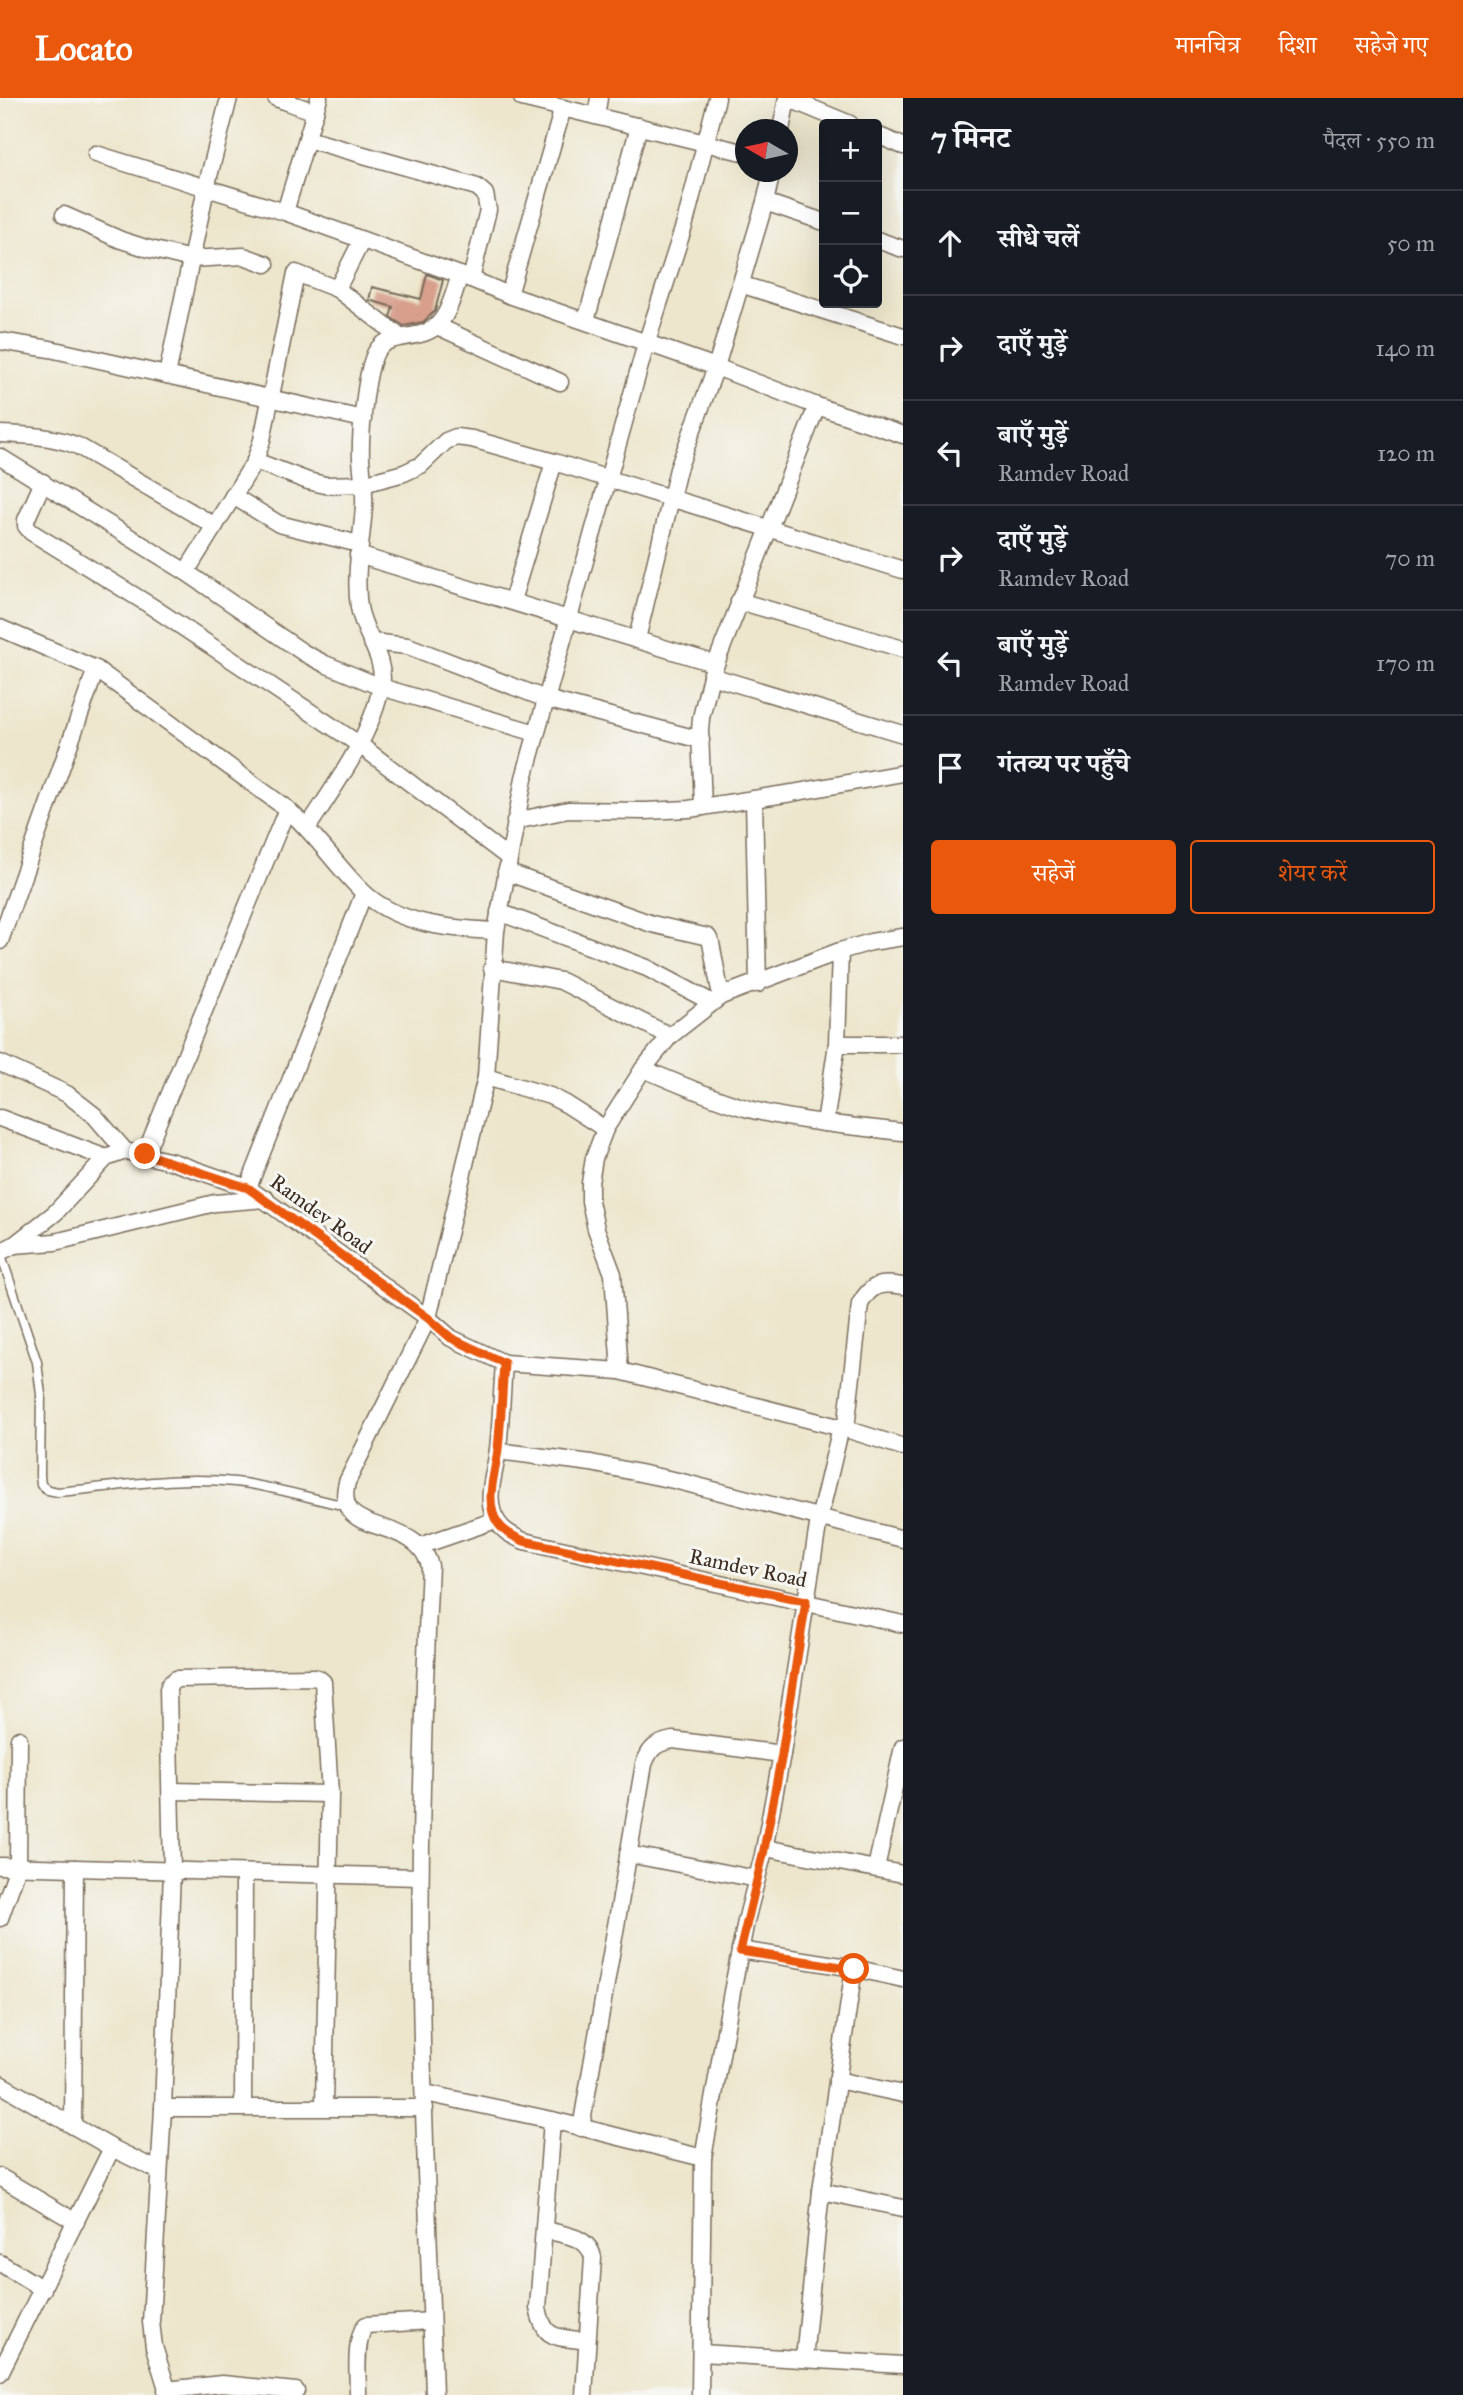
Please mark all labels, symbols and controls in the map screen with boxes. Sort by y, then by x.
text: Locato [35,29,133,69]
text: मानचित्र [1175,30,1240,60]
text: दिशा [1278,30,1317,60]
text: सहेजे गए [1355,30,1428,60]
north arrow [735,119,798,182]
map controls [819,119,882,308]
button: + [819,119,882,182]
text: 7 मिनट [931,120,1010,156]
text: पैदल · 550 m [1323,126,1435,154]
button: − [819,182,882,245]
text: सीधे चलें [998,222,1079,254]
icon: ahead [931,224,969,262]
text: 50 m [1387,229,1435,257]
button: locate [819,245,882,308]
text: दाएँ मुड़ें [998,327,1067,359]
icon: right [931,329,969,367]
text: 140 m [1375,334,1435,362]
text: बाएँ मुड़ें [998,418,1068,450]
icon: left [931,434,969,472]
text: 120 m [1377,439,1435,467]
text: Ramdev Road [998,459,1129,487]
text: दाएँ मुड़ें [998,523,1067,555]
icon: right [931,539,969,577]
text: 70 m [1385,544,1435,572]
text: Ramdev Road [998,564,1129,592]
text: बाएँ मुड़ें [998,628,1068,660]
icon: left [931,644,969,682]
text: 170 m [1376,649,1435,677]
text: Ramdev Road [998,669,1129,697]
text: गंतव्य पर पहुँचे [998,747,1129,779]
icon: arrive [931,749,969,787]
button: सहेजें [931,840,1176,914]
button: शेयर करें [1190,840,1435,914]
route end [129,1138,160,1169]
street label: Ramdev Road [265,1168,377,1260]
street label: Ramdev Road [687,1543,810,1593]
route start [838,1953,869,1984]

